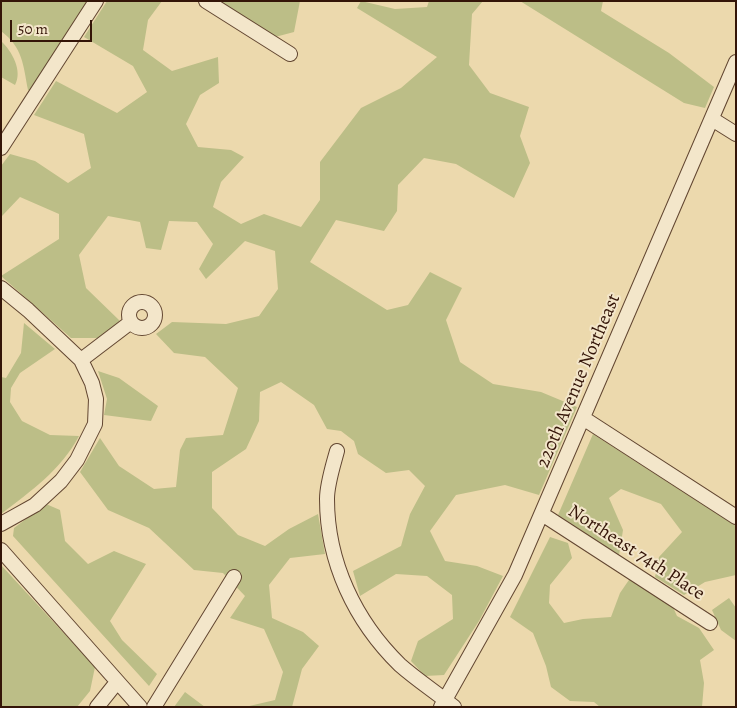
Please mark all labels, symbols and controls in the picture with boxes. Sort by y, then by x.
scale bar [12,10,95,42]
text: 50 m [18,19,48,39]
street label: 220th Avenue Northeast [532,291,626,471]
street label: Northeast 74th Place [563,500,709,606]

